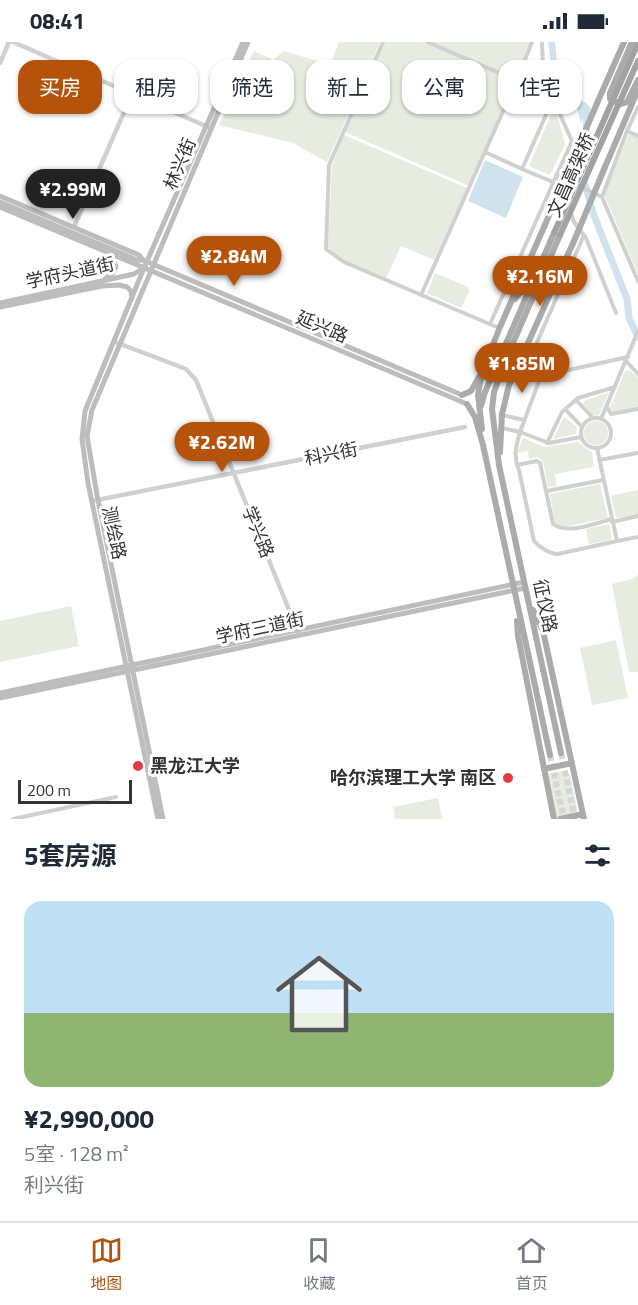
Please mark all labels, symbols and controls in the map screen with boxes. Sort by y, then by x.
text: 08:41 [30,4,85,38]
chip: 买房 [18,60,102,114]
chip: 租房 [114,60,198,114]
chip: 筛选 [210,60,294,114]
chip: 新上 [306,60,390,114]
chip: 公寓 [402,60,486,114]
chip: 住宅 [498,60,582,114]
street label: 文昌高架桥 [540,128,601,221]
street label: 林兴街 [157,134,203,194]
pin: ¥2.99M [24,169,122,220]
text: ¥2.99M [39,173,107,204]
pin: ¥2.84M [185,236,283,287]
text: ¥2.84M [200,240,268,271]
street label: 学府头道街 [23,250,117,295]
pin: ¥2.16M [491,256,589,307]
text: ¥2.16M [506,260,574,291]
street label: 延兴路 [292,304,352,350]
pin: ¥1.85M [473,343,571,394]
text: ¥1.85M [488,347,556,378]
pin: ¥2.62M [173,422,271,473]
text: ¥2.62M [188,426,256,457]
street label: 科兴街 [302,435,360,472]
street label: 学兴路 [236,502,281,562]
street label: 测绘路 [96,504,133,562]
street label: 征仪路 [527,577,564,635]
street label: 学府三道街 [213,605,307,650]
place label: 黑龙江大学 [150,752,240,779]
marker: 黑龙江大学 [131,759,145,773]
place label: 哈尔滨理工大学 南区 [330,764,496,791]
marker: 哈尔滨理工大学 南区 [501,771,515,785]
scale bar [18,777,132,804]
text: 200 m [27,778,71,802]
text: 5套房源 [24,836,117,875]
icon: filters [581,839,614,872]
icon: home [265,940,373,1048]
text: ¥2,990,000 [24,1099,154,1138]
text: 5室 · 128 m² [24,1138,129,1169]
text: 利兴街 [24,1169,84,1200]
tab: 地图 [90,1234,123,1295]
tab: 收藏 [302,1234,335,1295]
tab: 首页 [515,1234,548,1295]

